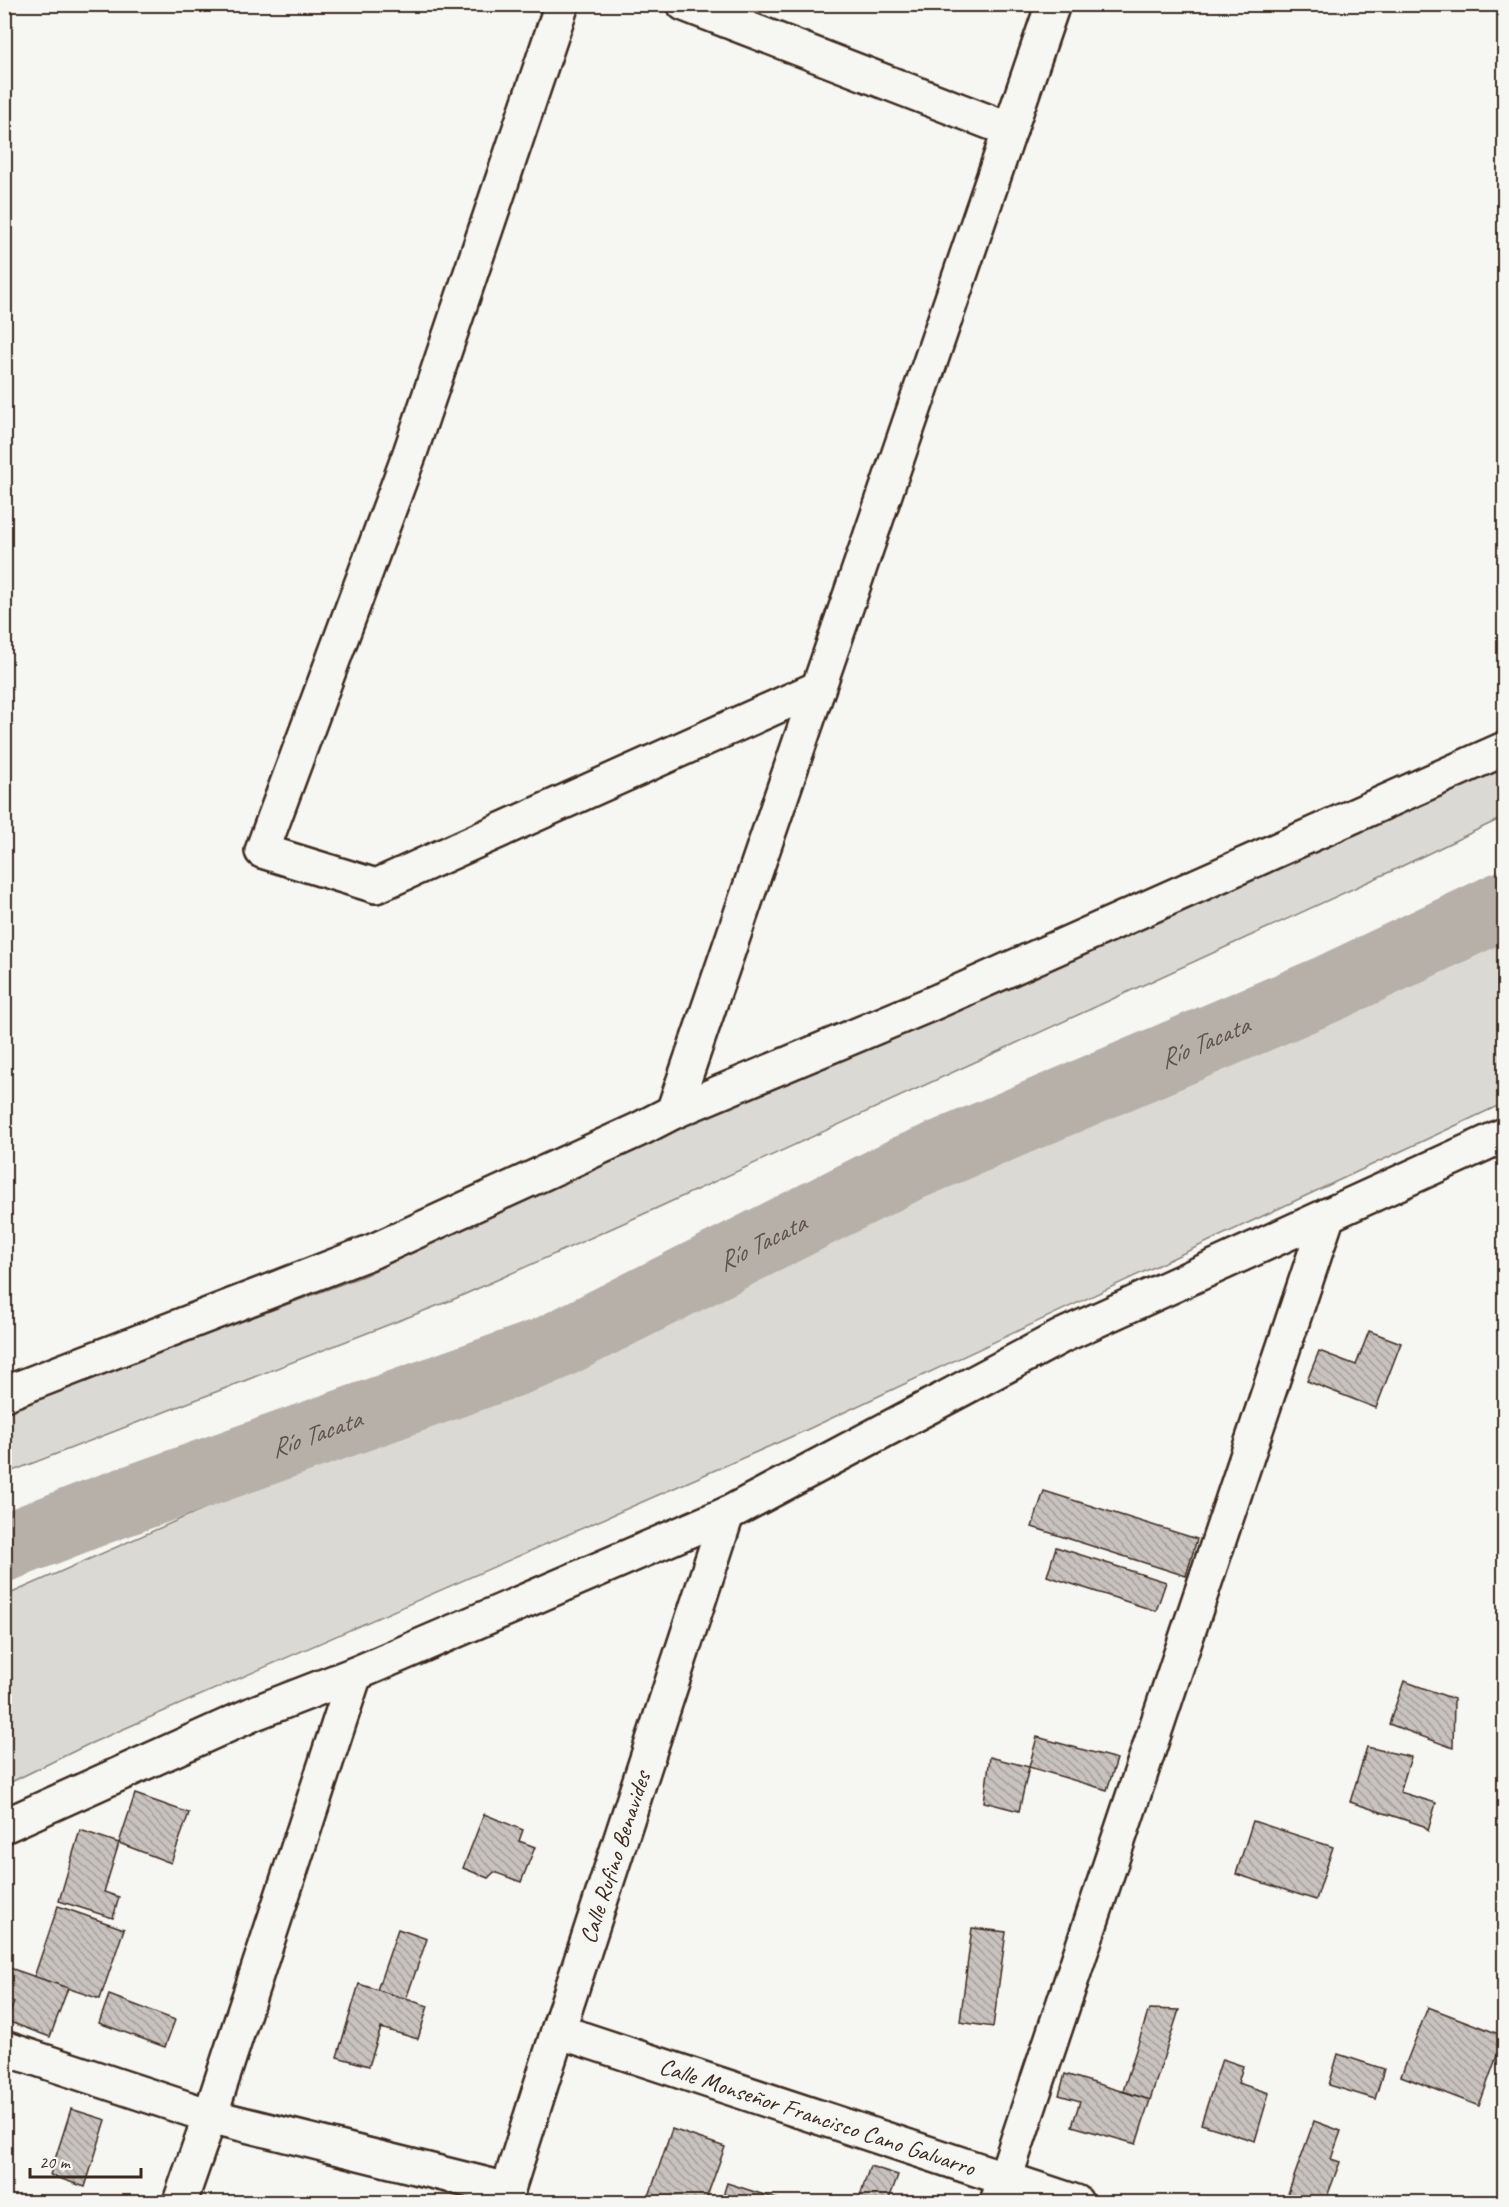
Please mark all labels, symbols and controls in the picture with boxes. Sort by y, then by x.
water label: Río Tacata [1154,1007,1256,1076]
water label: Río Tacata [712,1205,813,1278]
water label: Río Tacata [266,1401,368,1465]
street label: Calle Rufino Benavides [573,1765,658,1947]
street label: Calle Monseñor Francisco Cano Galvarro [656,2051,980,2183]
scale bar [30,2141,141,2179]
text: 20 m [39,2151,72,2173]

